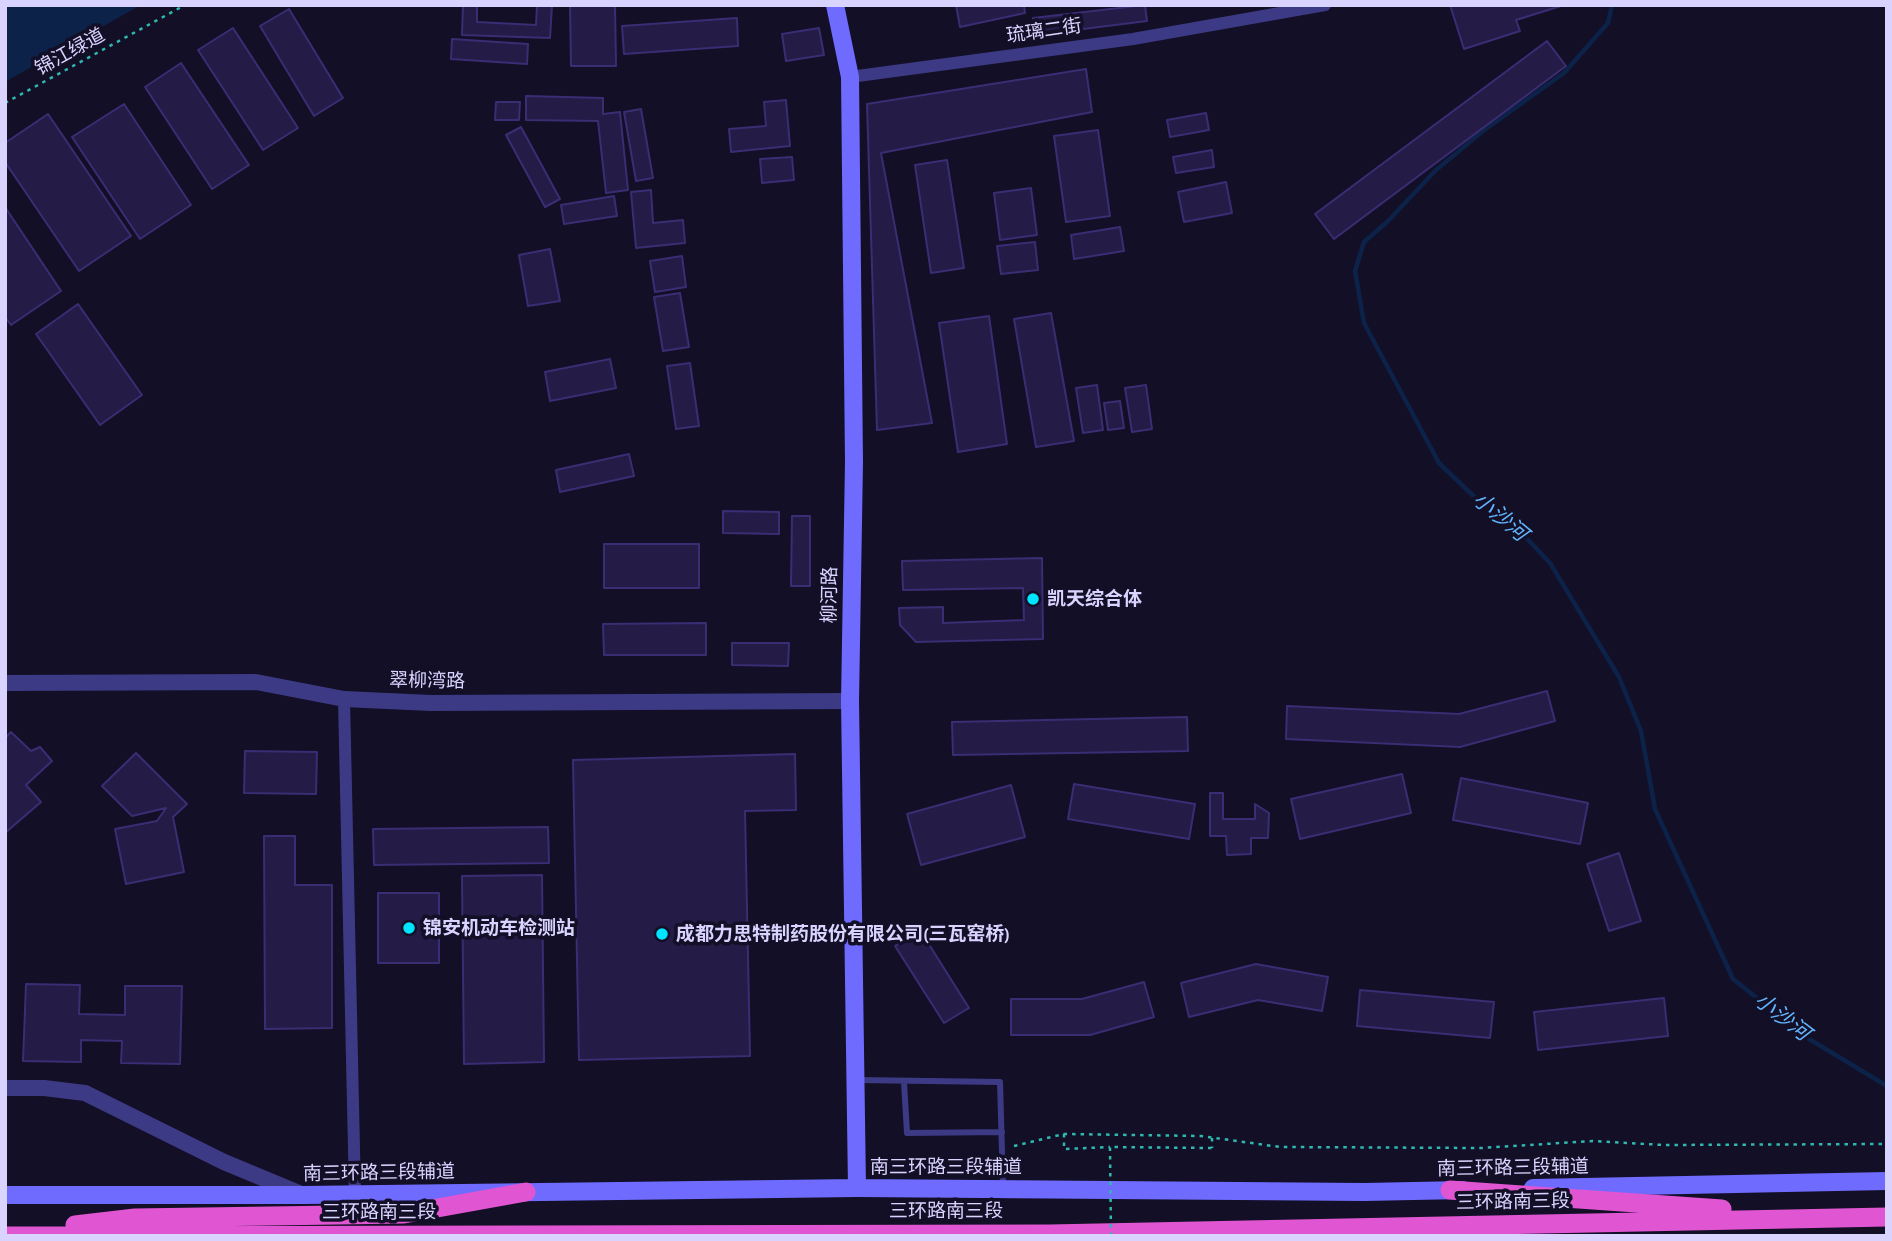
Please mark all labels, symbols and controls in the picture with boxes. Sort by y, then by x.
street label: 琉璃二街 [1005,14,1083,48]
street label: 锦江绿道 [31,24,109,80]
water label: 小沙河 [1468,487,1532,547]
street label: 柳河路 [818,566,842,624]
place label: 凯天综合体 [1047,588,1142,610]
marker: 凯天综合体 [1025,591,1041,607]
street label: 翠柳湾路 [389,669,465,693]
place label: 锦安机动车检测站 [423,917,575,939]
marker: 锦安机动车检测站 [401,920,417,936]
place label: 成都力思特制药股份有限公司(三瓦窑桥) [676,923,1010,945]
marker: 成都力思特制药股份有限公司(三瓦窑桥) [654,926,670,942]
water label: 小沙河 [1749,988,1815,1046]
street label: 南三环路三段辅道 [1437,1155,1589,1181]
street label: 南三环路三段辅道 [870,1156,1022,1178]
street label: 南三环路三段辅道 [303,1160,455,1186]
street label: 三环路南三段 [1456,1190,1570,1214]
street label: 三环路南三段 [889,1200,1003,1222]
street label: 三环路南三段 [322,1201,436,1223]

